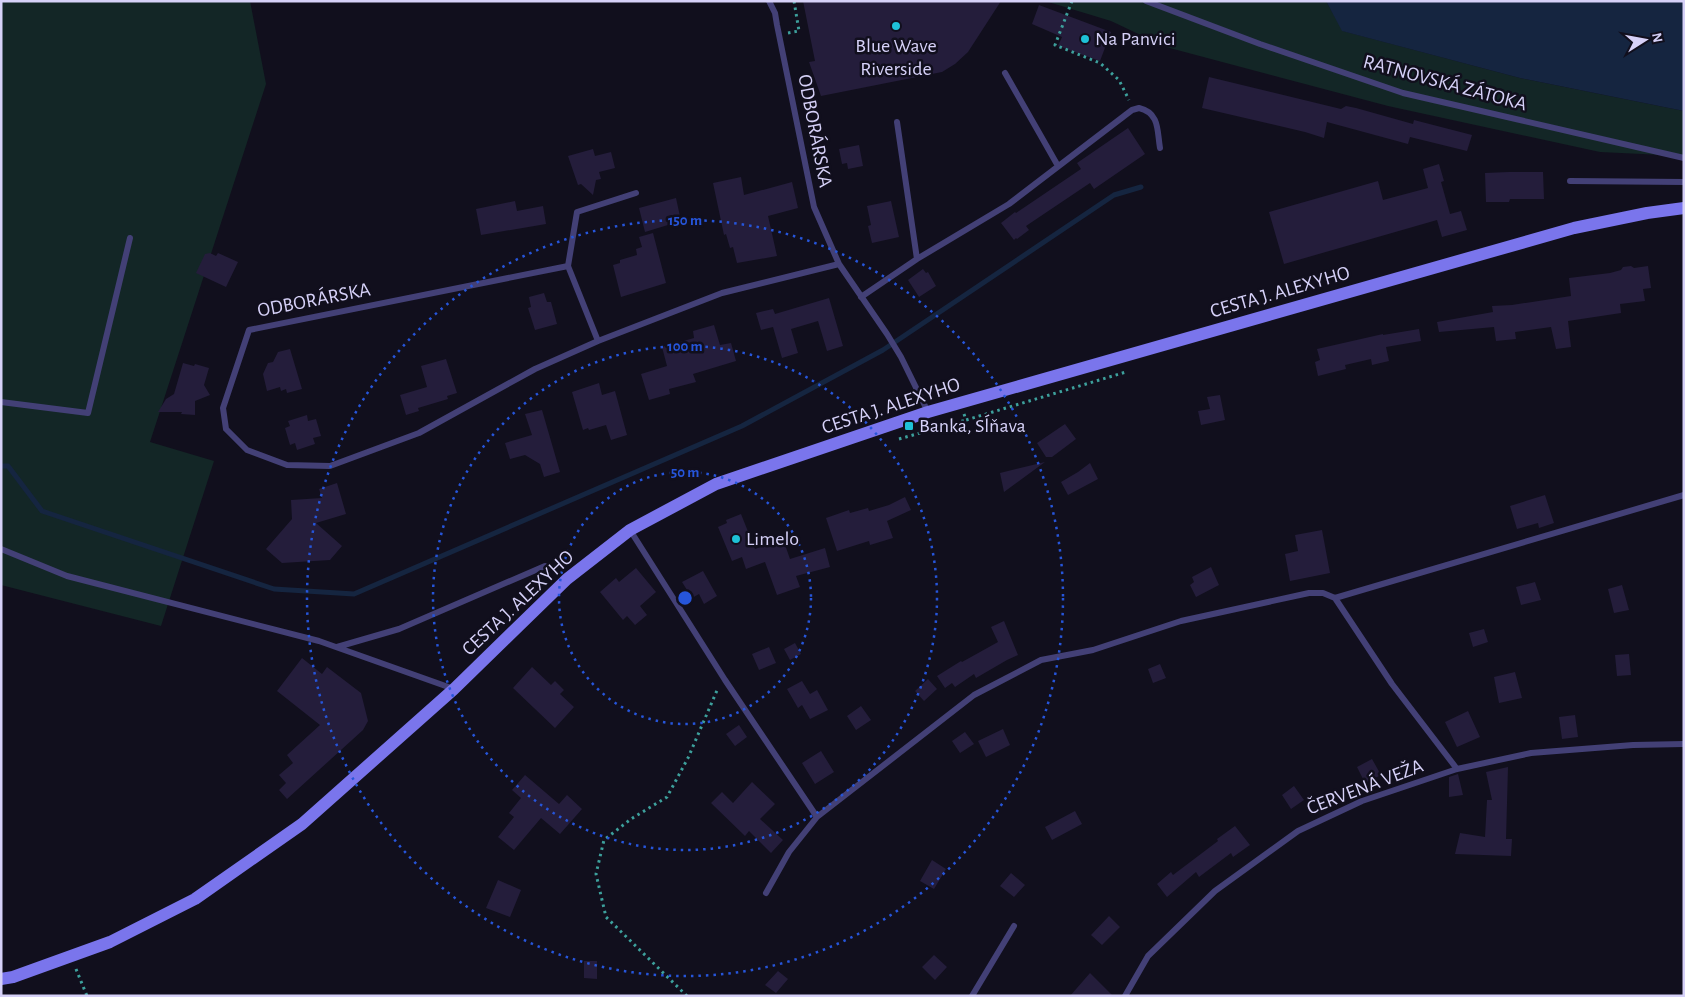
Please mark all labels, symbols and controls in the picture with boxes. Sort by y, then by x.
north arrow [1620,15,1670,65]
marker: Blue Wave Riverside [890,20,902,32]
place label: Na Panvici [1095,29,1176,49]
text: N [1649,32,1665,44]
marker: Na Panvici [1079,33,1091,45]
place label: Blue Wave Riverside [855,36,937,79]
street label: RATNOVSKÁ ZÁTOKA [1361,51,1530,115]
street label: ODBORÁRSKA [794,73,837,190]
text: 150 m [668,213,702,228]
street label: CESTA J. ALEXYHO [1208,263,1352,321]
street label: ODBORÁRSKA [256,278,373,321]
text: 100 m [667,339,703,354]
street label: CESTA J. ALEXYHO [819,374,963,438]
place label: Banka, Sĺňava [919,414,1026,436]
marker: Banka, Sĺňava [903,420,915,432]
text: 50 m [671,465,699,480]
place label: Limelo [746,529,799,549]
marker: Limelo [730,533,742,545]
street label: CESTA J. ALEXYHO [458,547,578,659]
centre of rings [676,589,694,607]
street label: ČERVENÁ VEŽA [1304,755,1426,818]

